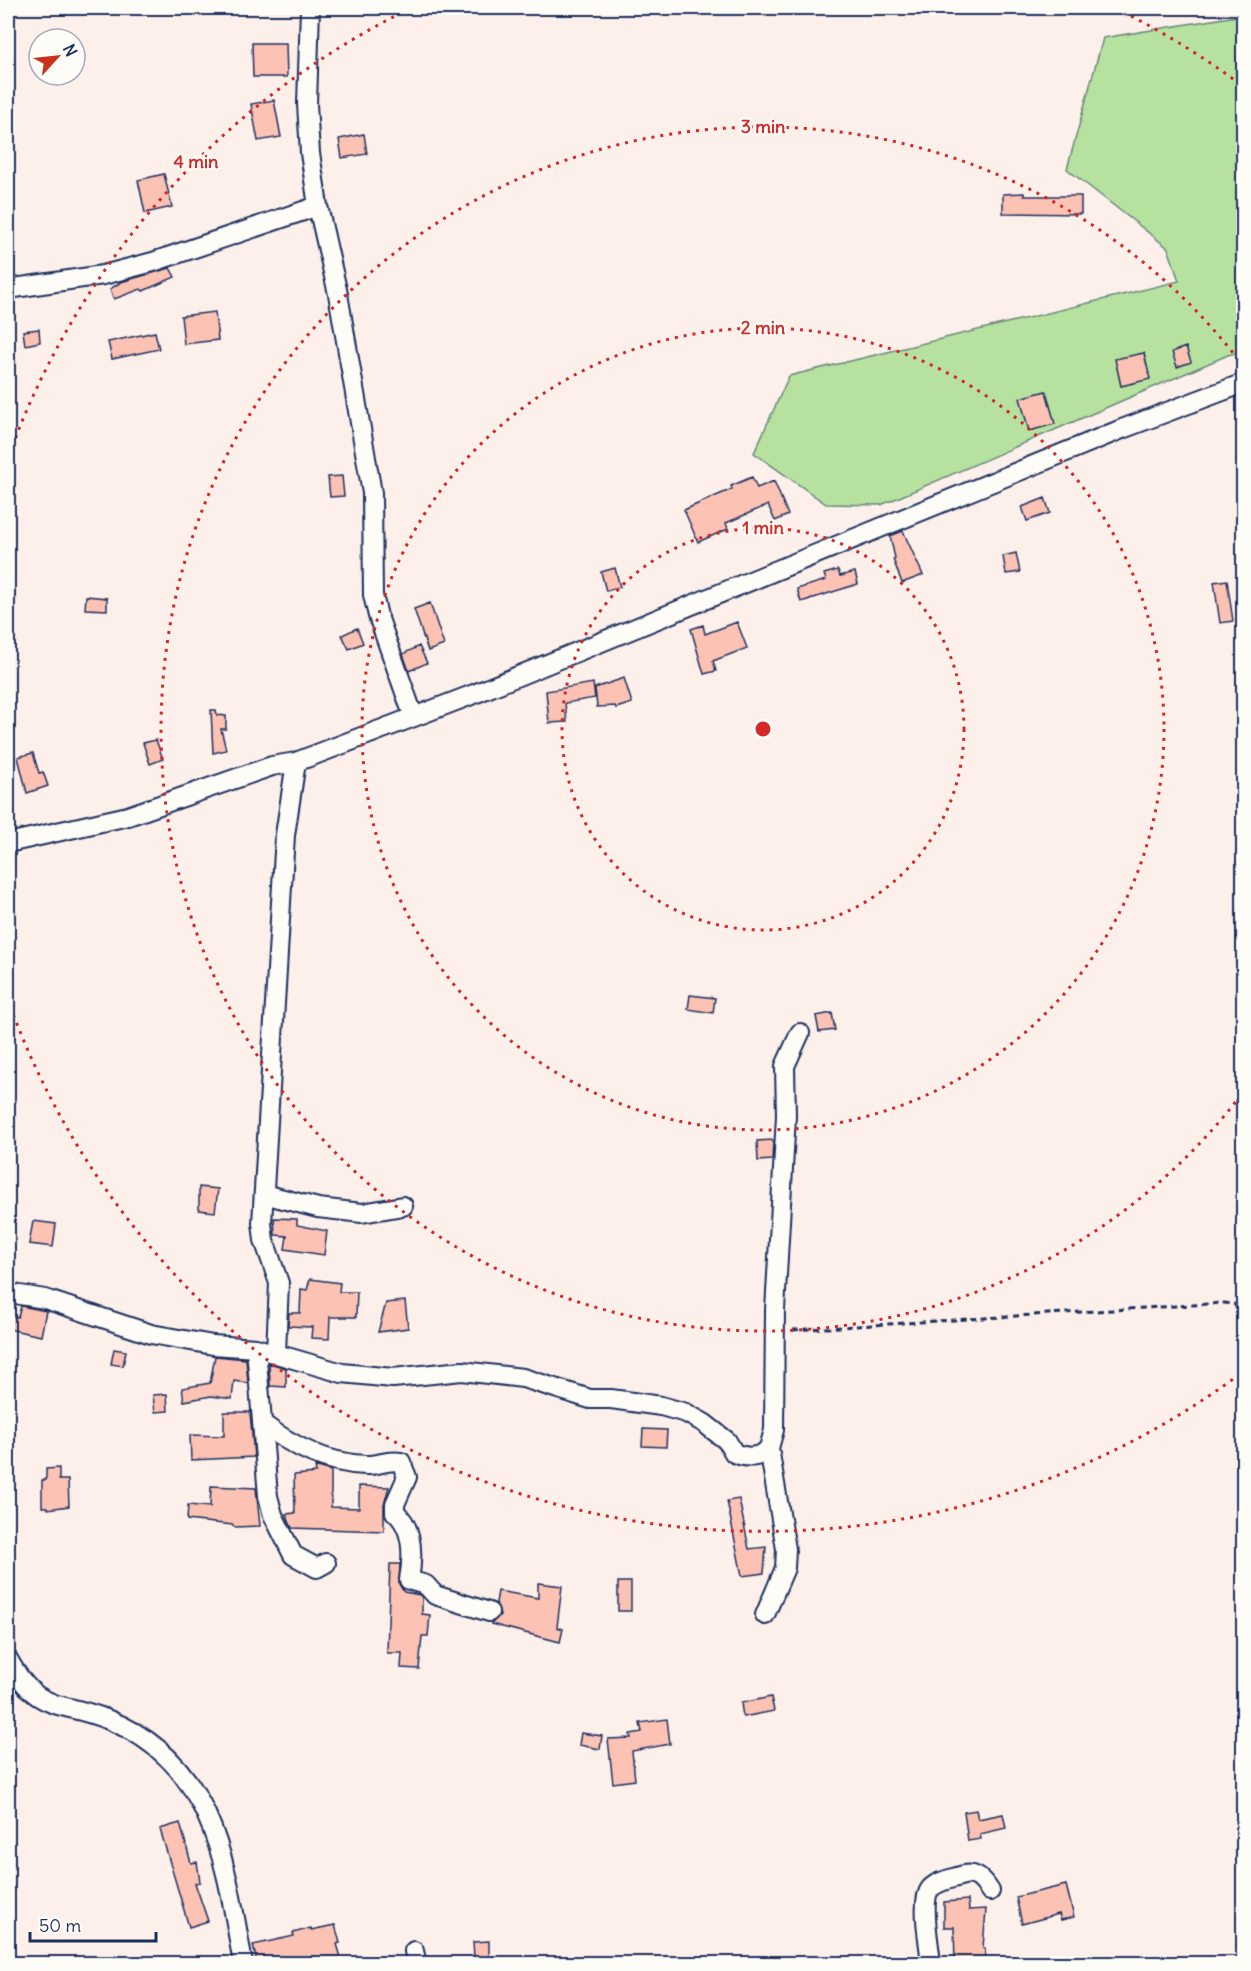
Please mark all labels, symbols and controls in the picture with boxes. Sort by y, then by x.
north arrow [27,27,87,87]
text: N [59,41,82,60]
text: 3 min [741,115,786,138]
text: 4 min [174,150,219,173]
text: 2 min [741,316,786,339]
text: 1 min [742,516,784,539]
centre of rings [753,719,773,739]
scale bar [30,1905,156,1943]
text: 50 m [39,1914,81,1937]

